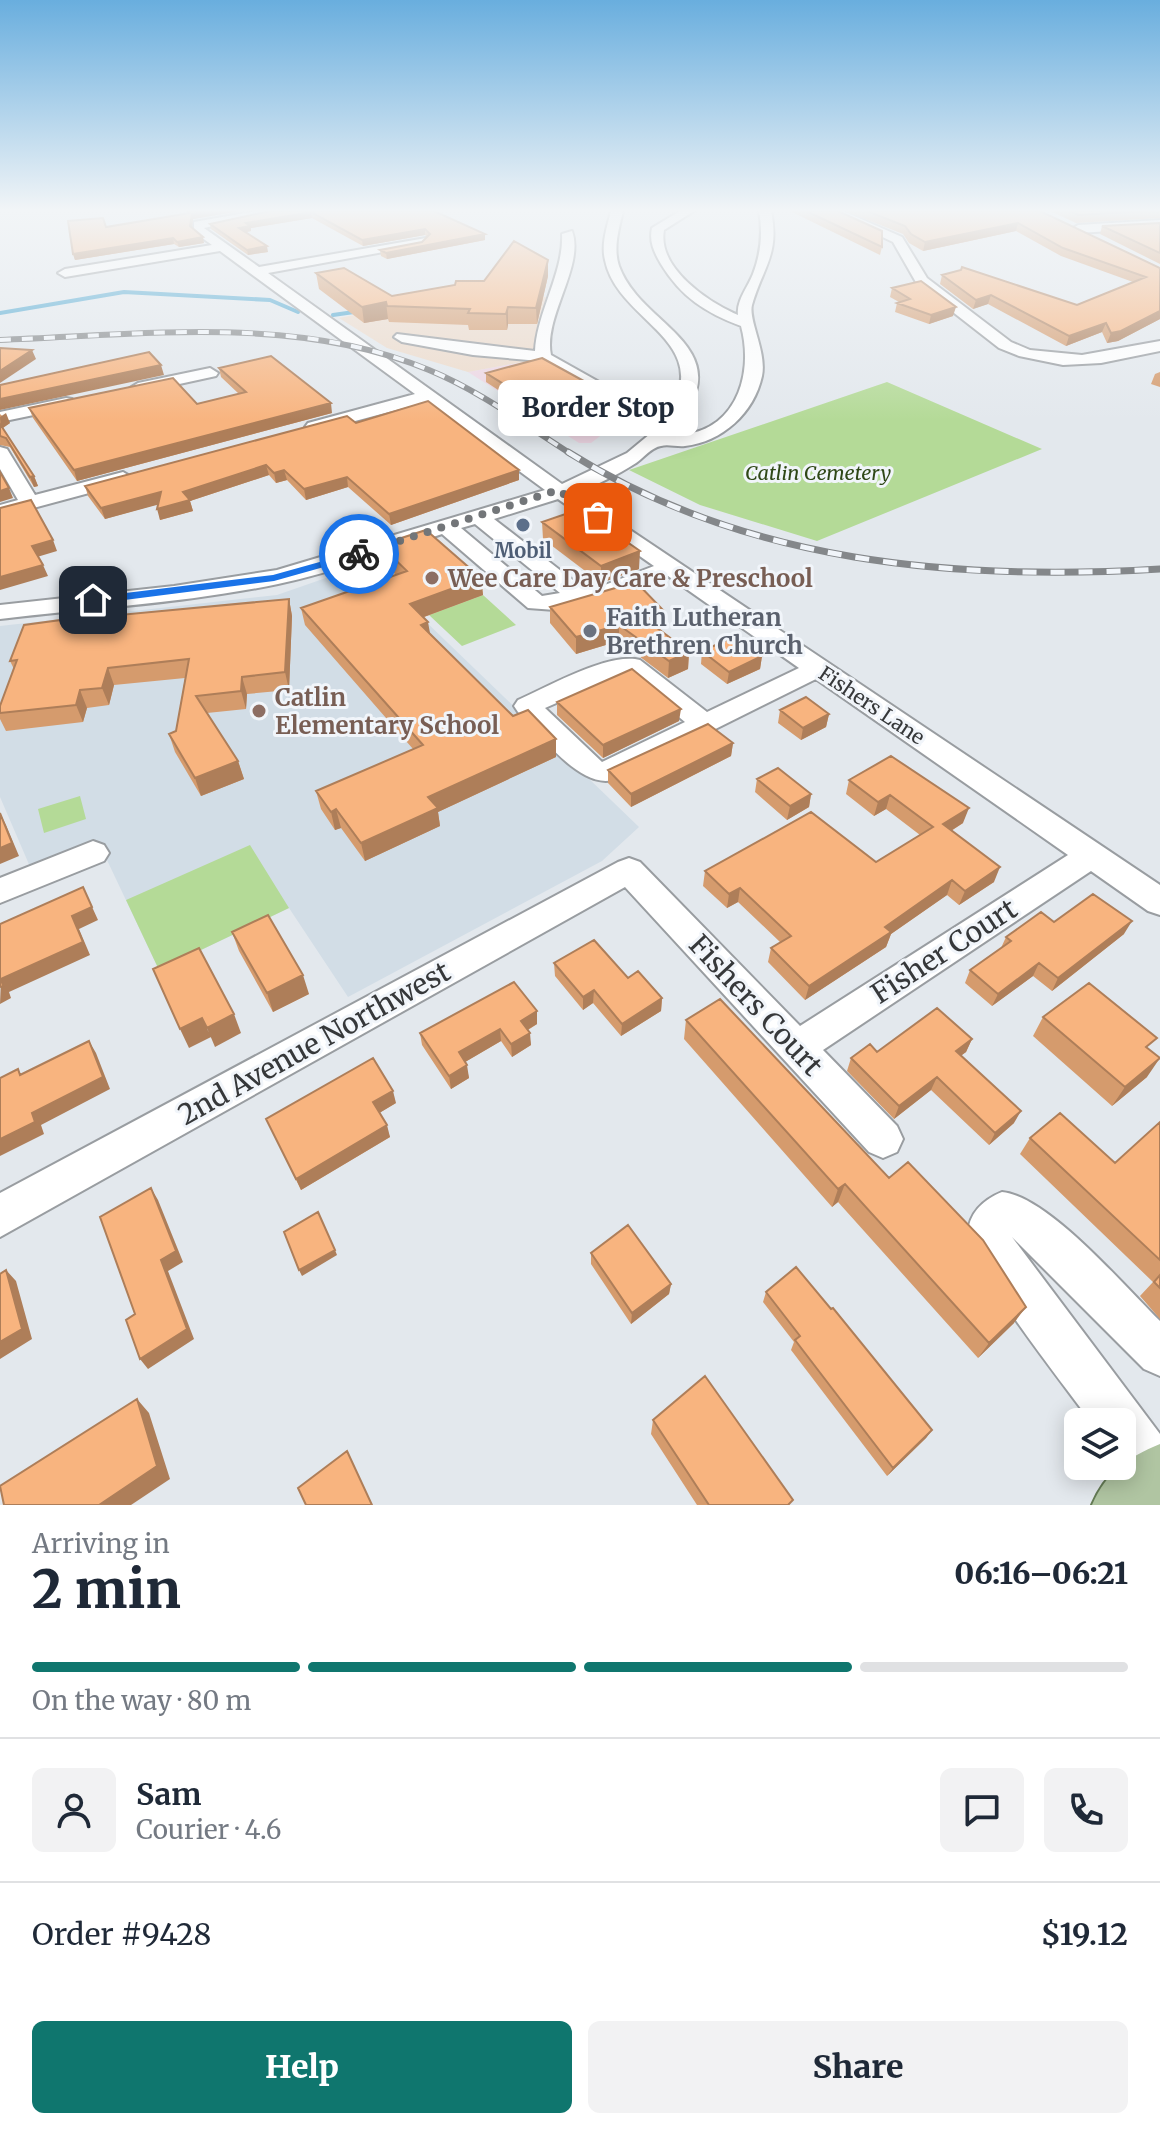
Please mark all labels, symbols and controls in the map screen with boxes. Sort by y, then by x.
callout: Border Stop [498,381,698,437]
text: Border Stop [522,391,674,424]
park label: Catlin Cemetery [745,460,891,485]
pin [564,483,632,551]
icon: bag [576,495,620,539]
courier [319,514,399,594]
marker: Mobil [514,516,532,534]
icon: bike [337,532,381,576]
place label: Mobil [494,538,552,563]
place label: Wee Care Day Care & Preschool [447,563,813,594]
pin [59,566,127,634]
marker: Wee Care Day Care & Preschool [423,569,441,587]
icon: home [71,578,115,622]
place label: Faith Lutheran Brethren Church [606,602,803,661]
marker: Faith Lutheran Brethren Church [581,622,599,640]
street label: Fishers Lane [814,660,930,750]
place label: Catlin Elementary School [275,682,499,741]
marker: Catlin Elementary School [250,702,268,720]
street label: Fisher Court [864,890,1024,1011]
street label: Fishers Court [681,927,831,1083]
street label: 2nd Avenue Northwest [172,953,456,1133]
map controls [1064,1408,1136,1480]
button: layers [1064,1408,1136,1480]
text: Arriving in [32,1527,170,1560]
text: 06:16–06:21 [954,1554,1128,1592]
text: 2 min [32,1557,181,1622]
text: On the way · 80 m [32,1684,251,1717]
button: person [32,1768,116,1852]
button: chat [940,1768,1024,1852]
button: phone [1044,1768,1128,1852]
text: Sam [136,1775,201,1813]
text: Courier · 4.6 [136,1813,282,1846]
text: Order #9428 [32,1915,211,1953]
text: $19.12 [1041,1915,1128,1953]
button: Help [32,2021,572,2113]
button: Share [588,2021,1128,2113]

